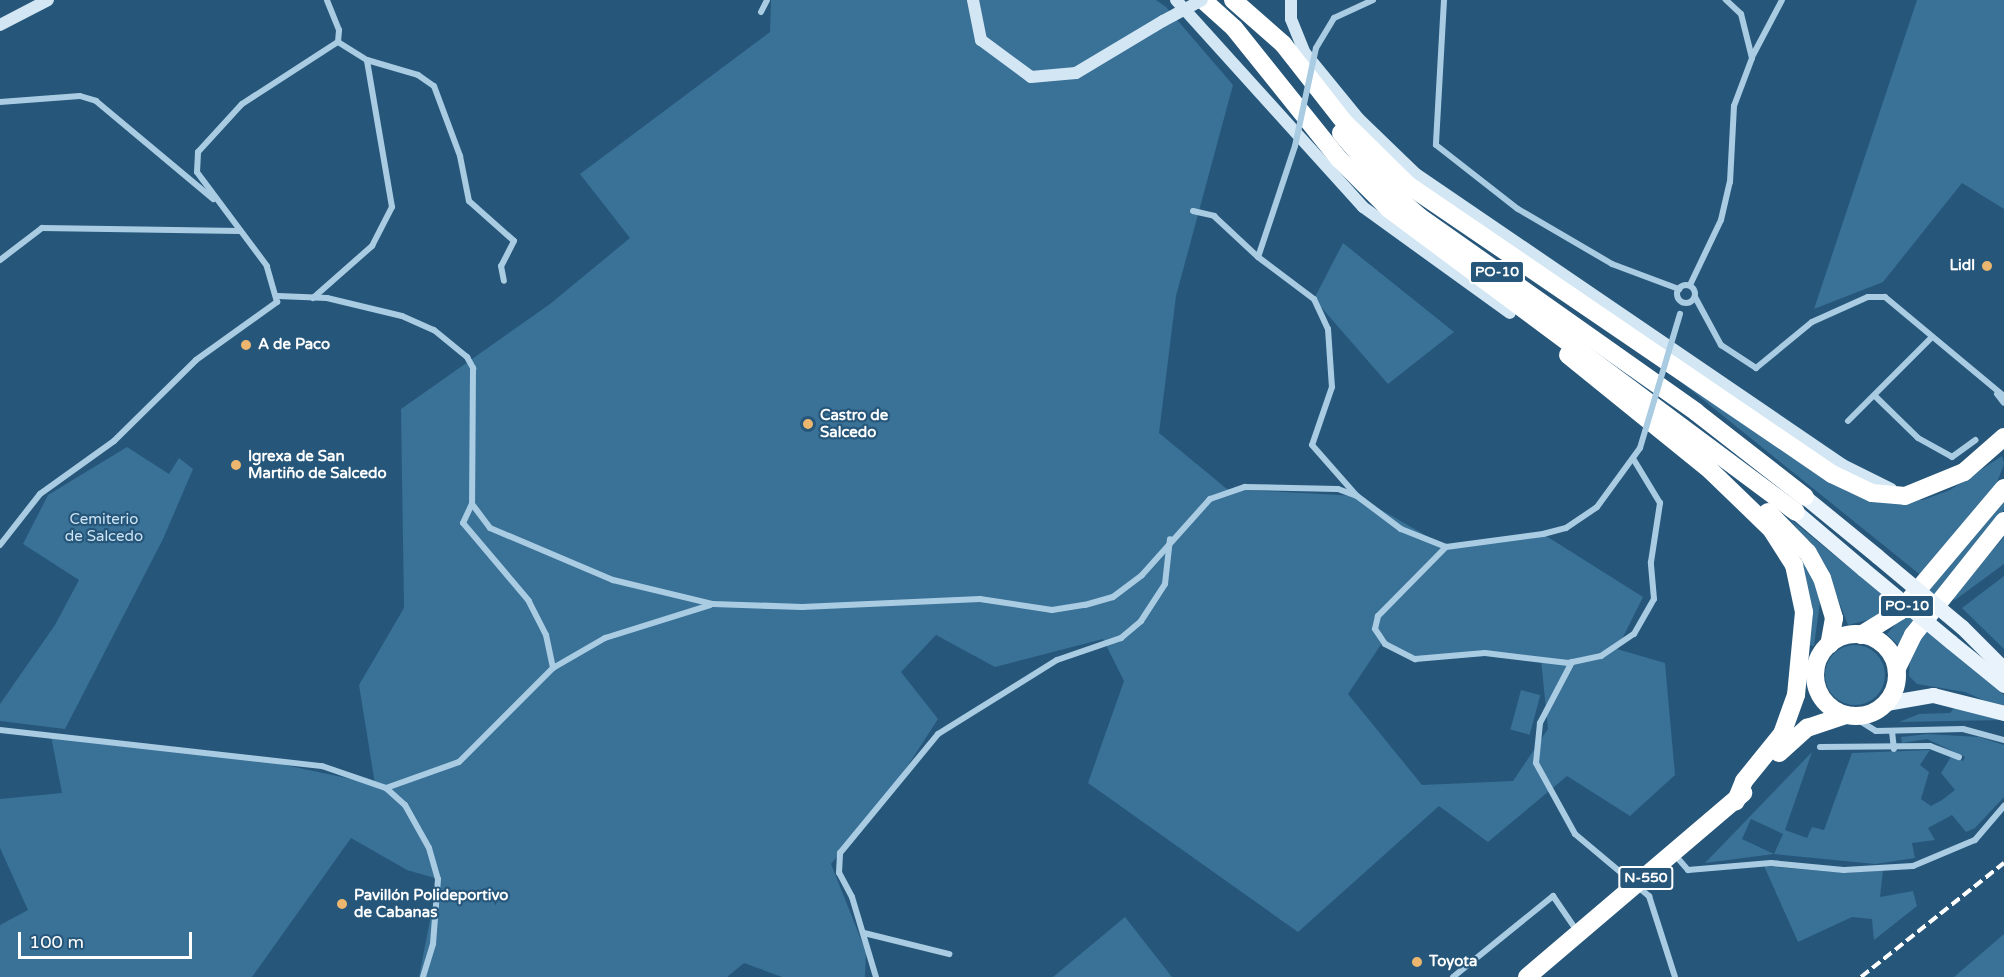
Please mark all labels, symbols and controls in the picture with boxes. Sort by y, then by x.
place label: Lidl [1949,257,1975,275]
marker: Lidl [1980,259,1994,273]
road number: PO-10 [1468,261,1526,283]
place label: A de Paco [258,336,330,354]
marker: A de Paco [239,338,253,352]
place label: Castro de Salcedo [820,406,888,441]
marker: Castro de Salcedo [801,417,815,431]
place label: Igrexa de San Martiño de Salcedo [248,447,387,482]
marker: Igrexa de San Martiño de Salcedo [229,458,243,472]
park label: Cemiterio de Salcedo [65,510,143,545]
road number: PO-10 [1878,595,1936,617]
road number: N-550 [1618,867,1674,889]
place label: Pavillón Polideportivo de Cabanas [354,886,508,921]
marker: Pavillón Polideportivo de Cabanas [335,897,349,911]
scale bar [21,920,195,958]
text: 100 m [29,931,84,953]
place label: Toyota [1429,953,1477,971]
marker: Toyota [1410,955,1424,969]

